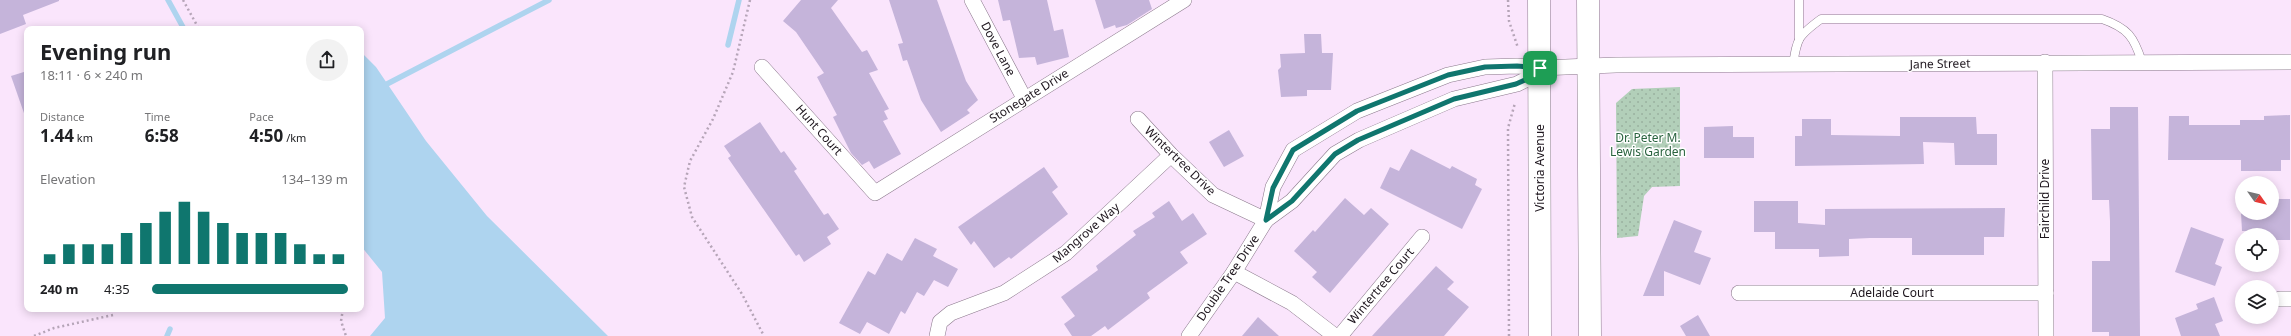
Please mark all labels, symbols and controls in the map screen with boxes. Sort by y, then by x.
street label: Dove Lane [977,19,1020,79]
text: Evening run [40,36,171,66]
button: share [306,39,348,81]
pin [1523,51,1557,85]
street label: Jane Street [1908,54,1971,73]
icon: arrive [1529,57,1551,79]
street label: Stonegate Drive [986,64,1072,127]
text: 18:11 · 6 × 240 m [40,66,143,84]
street label: Hunt Court [792,101,847,159]
text: Distance [40,109,85,124]
text: Time [145,109,170,124]
text: Pace [249,109,274,124]
street label: Wintertree Drive [1141,122,1220,199]
text: 1.44 [40,124,74,147]
text: 6:58 [145,124,179,147]
text: 4:50 [249,124,283,147]
street label: Victoria Avenue [1531,124,1548,212]
park label: Dr. Peter M. Lewis Garden [1610,129,1686,160]
text: km [74,130,93,145]
text: /km [283,130,306,145]
street label: Fairchild Drive [2036,159,2053,239]
text: Elevation [40,170,96,188]
text: 134–139 m [281,170,348,188]
north arrow [2235,176,2279,220]
map controls [2235,176,2279,324]
street label: Mangrove Way [1048,198,1124,267]
button: locate [2235,228,2279,272]
street label: Double Tree Drive [1192,231,1263,324]
street label: Wintertree Court [1344,243,1418,328]
text: 240 m [40,280,78,298]
text: 4:35 [104,280,130,298]
button: layers [2235,280,2279,324]
street label: Adelaide Court [1850,284,1934,301]

